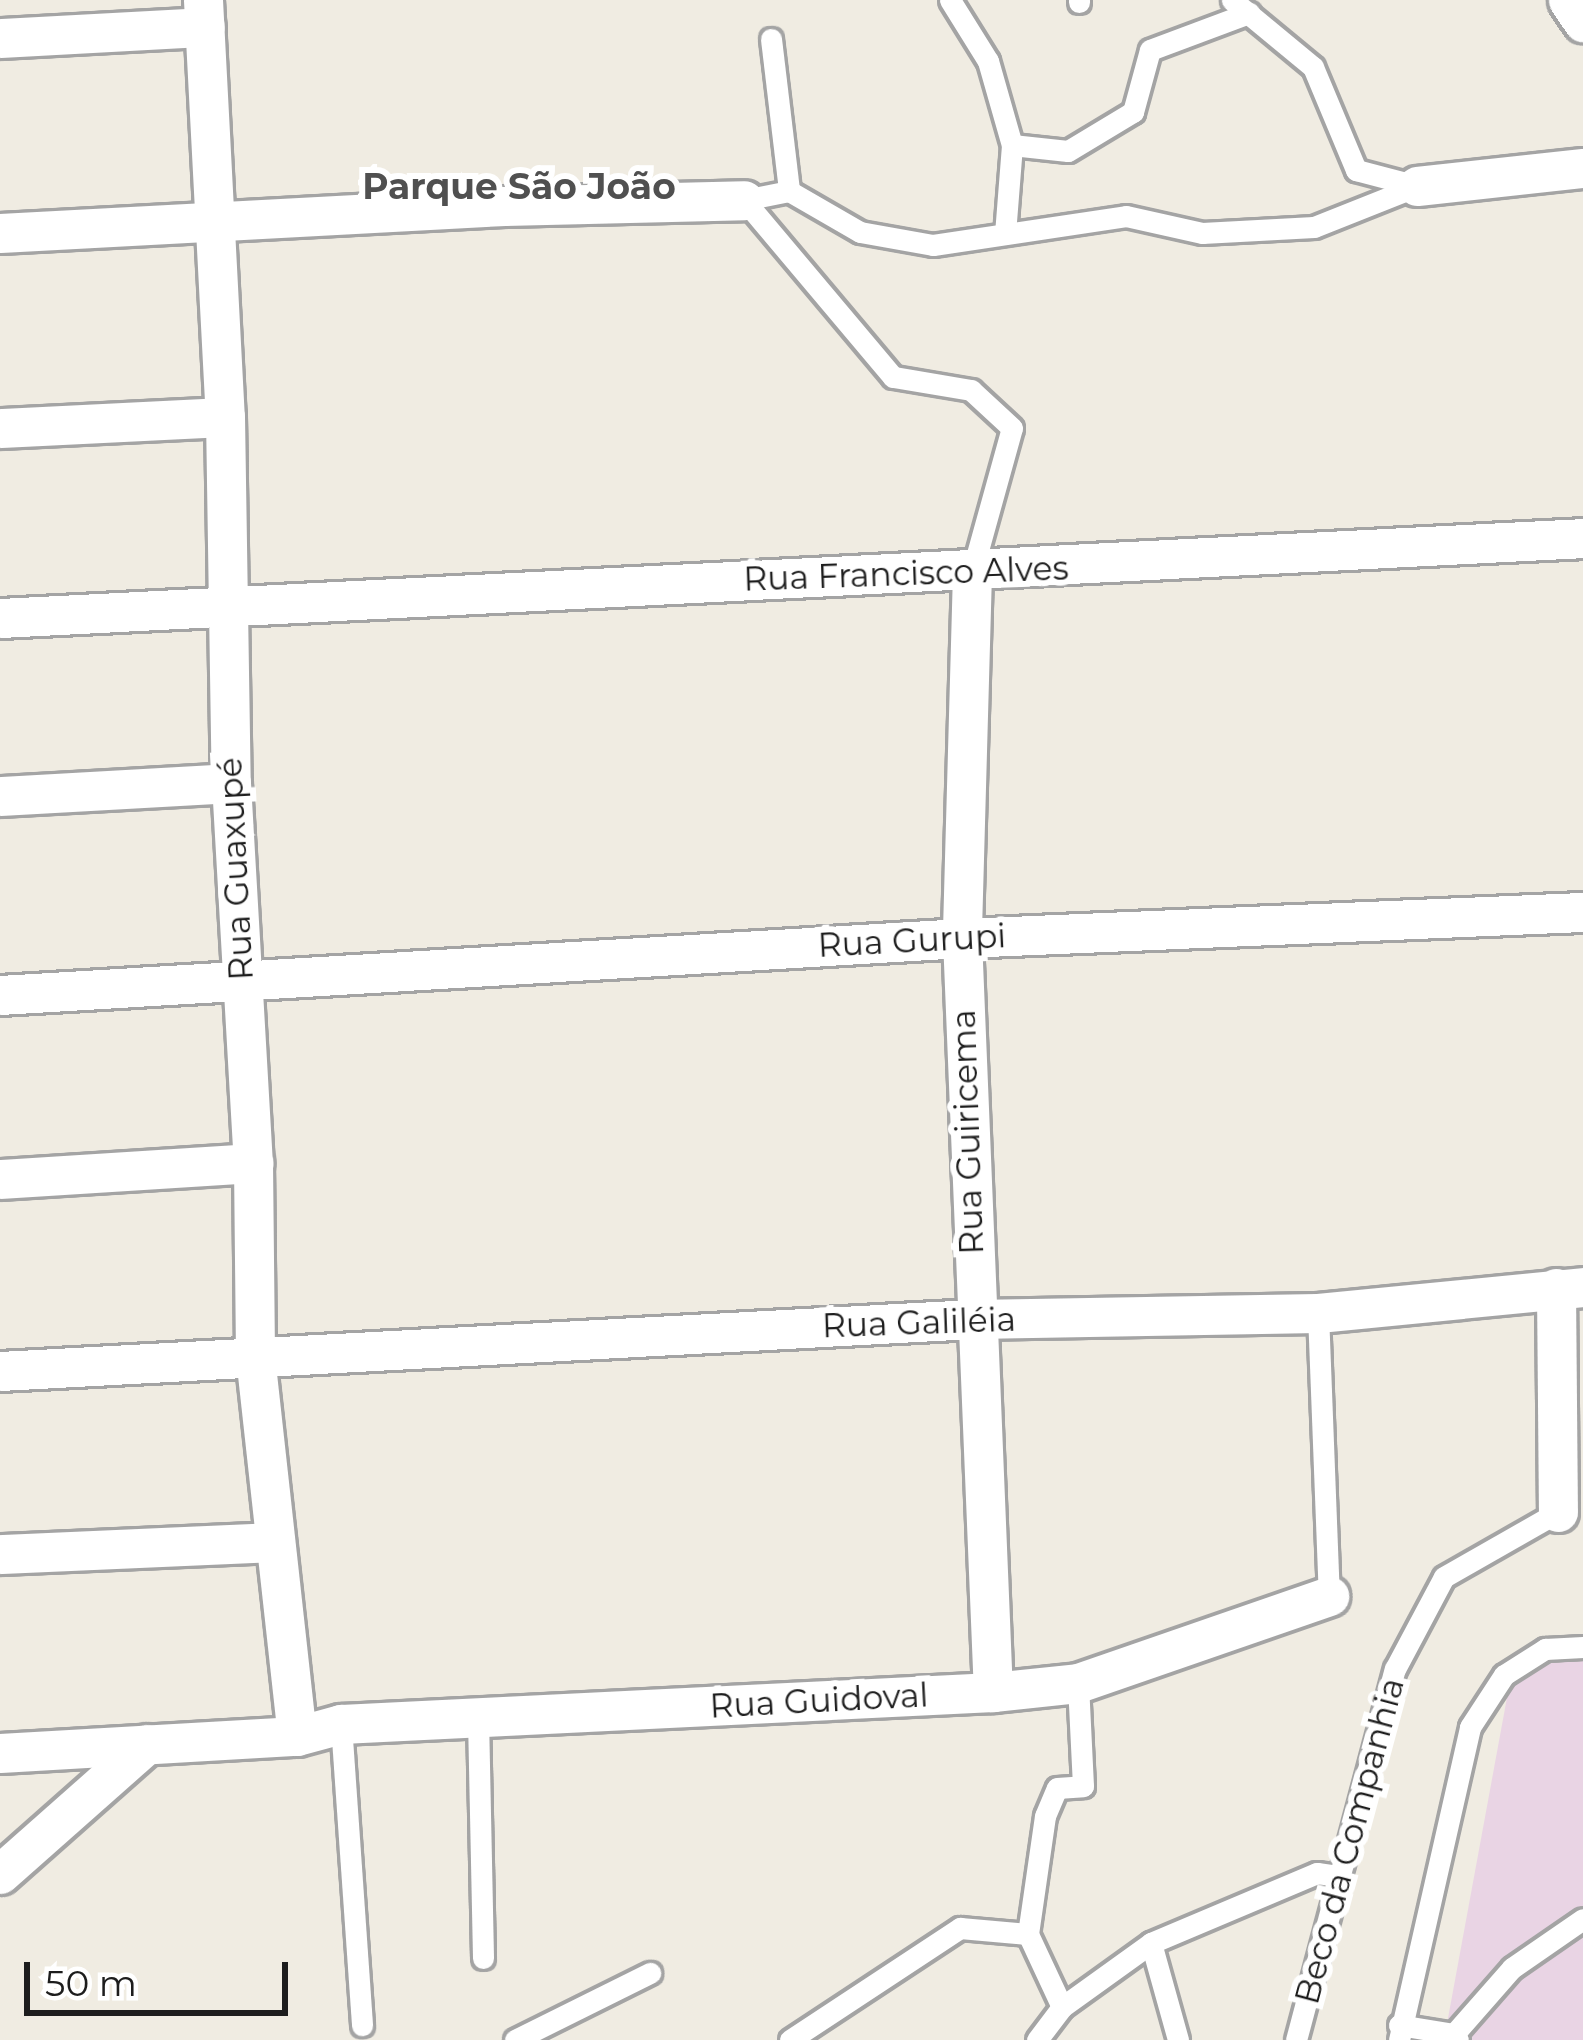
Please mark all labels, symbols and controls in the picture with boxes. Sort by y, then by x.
district label: Parque São João [362,165,676,209]
street label: Rua Francisco Alves [743,549,1069,599]
street label: Rua Guaxupé [210,757,262,981]
street label: Rua Gurupi [817,916,1007,966]
street label: Rua Guiricema [944,1009,992,1255]
street label: Rua Galiléia [821,1300,1017,1346]
street label: Beco da Companhia [1287,1674,1413,2008]
street label: Rua Guidoval [709,1675,929,1727]
scale bar [30,1938,294,2012]
text: 50 m [45,1961,137,2005]

